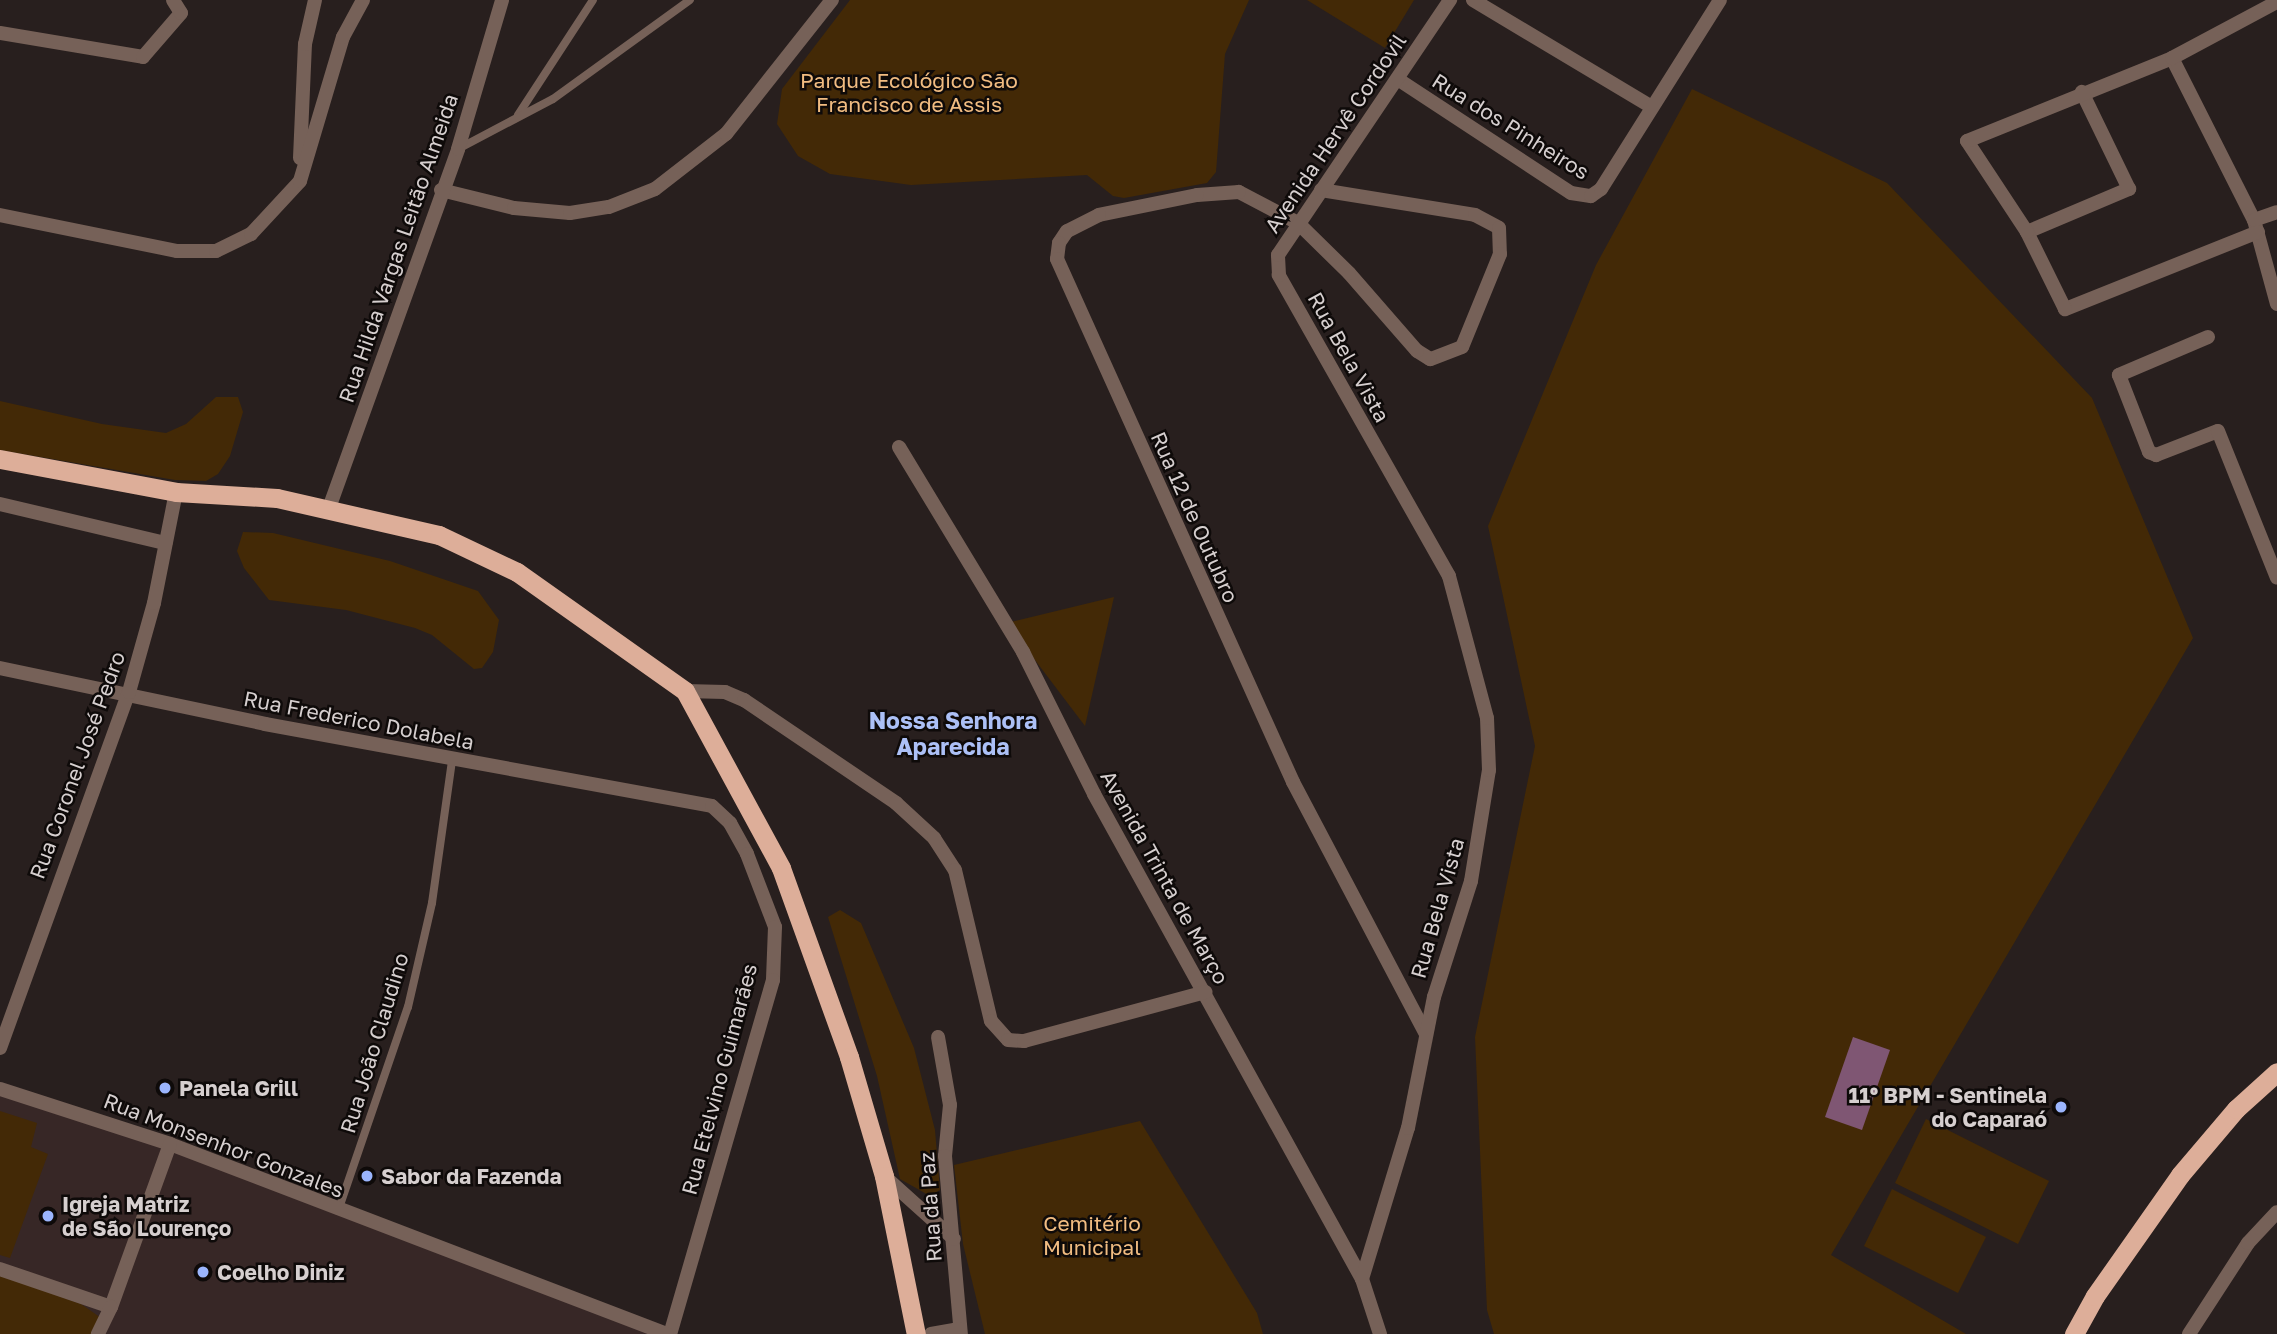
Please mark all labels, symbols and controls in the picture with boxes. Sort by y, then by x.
street label: Avenida Hervê Cordovil [1259,29,1411,237]
park label: Parque Ecológico São Francisco de Assis [800,67,1018,117]
street label: Rua dos Pinheiros [1428,68,1594,184]
street label: Rua Hilda Vargas Leitão Almeida [333,90,463,406]
street label: Rua Bela Vista [1303,288,1395,426]
street label: Rua 12 de Outubro [1146,428,1244,606]
street label: Rua Coronel José Pedro [24,648,130,882]
street label: Rua Frederico Dolabela [242,685,476,755]
district label: Nossa Senhora Aparecida [869,706,1037,760]
street label: Avenida Trinta de Março [1096,766,1234,988]
street label: Rua Bela Vista [1405,835,1469,981]
street label: Rua João Claudino [335,950,413,1136]
street label: Rua Etelvino Guimarães [676,961,762,1197]
place label: Panela Grill [179,1075,298,1101]
marker: Panela Grill [157,1080,173,1096]
place label: 11º BPM - Sentinela do Caparaó [1848,1082,2047,1132]
street label: Rua Monsenhor Gonzales [100,1088,348,1202]
marker: 11º BPM - Sentinela do Caparaó [2053,1099,2069,1115]
street label: Rua da Paz [914,1151,946,1263]
place label: Sabor da Fazenda [381,1163,562,1189]
marker: Sabor da Fazenda [359,1168,375,1184]
place label: Igreja Matriz de São Lourenço [62,1191,231,1241]
marker: Igreja Matriz de São Lourenço [40,1208,56,1224]
park label: Cemitério Municipal [1043,1210,1141,1260]
place label: Coelho Diniz [217,1259,344,1285]
marker: Coelho Diniz [195,1264,211,1280]

